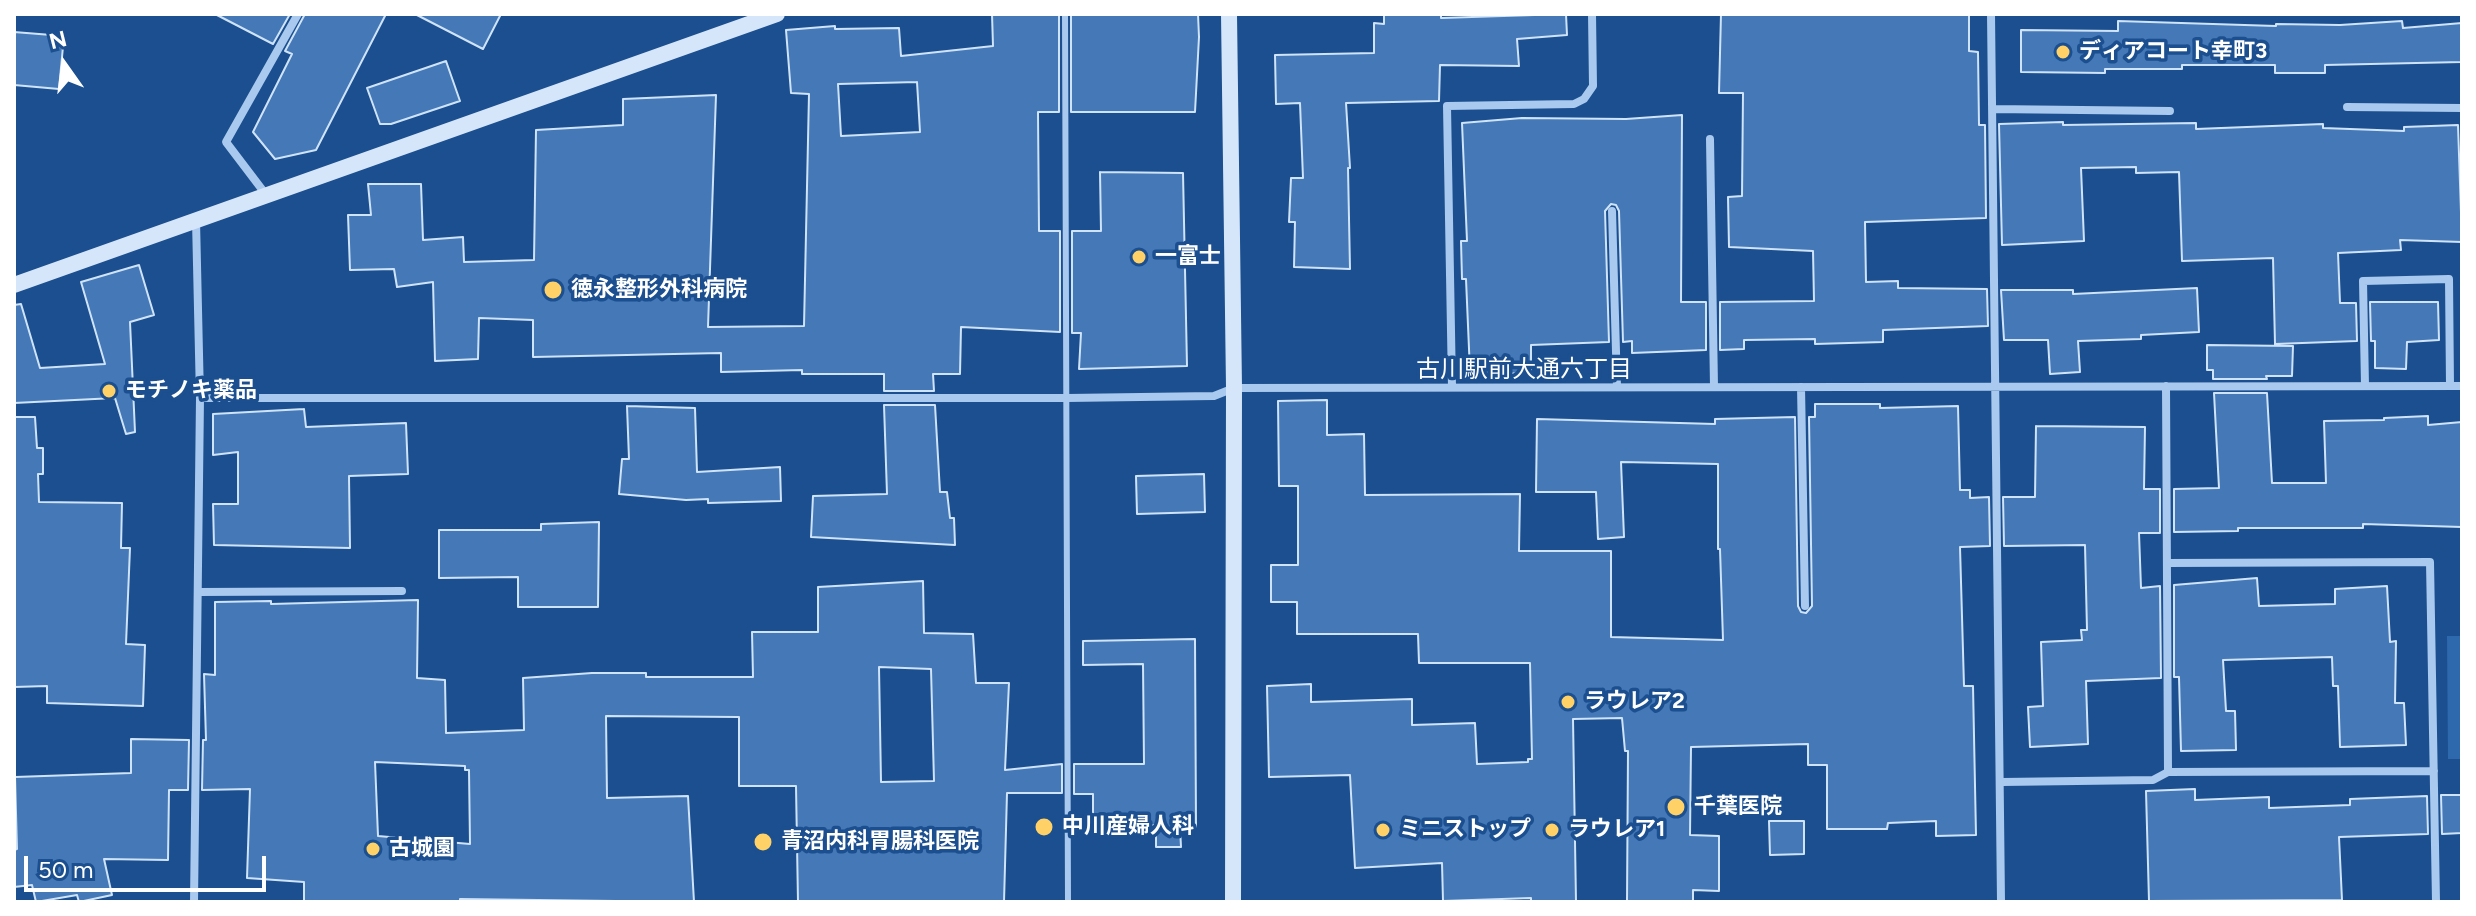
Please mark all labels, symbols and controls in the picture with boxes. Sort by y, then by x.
north arrow [24,24,104,104]
text: N [47,25,70,55]
place label: ディアコート幸町3 [2079,39,2267,65]
marker: ディアコート幸町3 [2054,43,2072,61]
place label: 一富士 [1155,244,1221,270]
marker: 一富士 [1130,248,1148,266]
place label: 徳永整形外科病院 [571,277,747,303]
marker: 徳永整形外科病院 [542,279,564,301]
district label: 古川駅前大通六丁目 [1416,356,1632,384]
place label: モチノキ薬品 [125,378,257,404]
marker: モチノキ薬品 [100,382,118,400]
place label: ラウレア2 [1584,689,1685,715]
marker: ラウレア2 [1559,693,1577,711]
place label: 千葉医院 [1694,794,1782,820]
marker: 千葉医院 [1665,796,1687,818]
place label: 中川産婦人科 [1062,814,1194,840]
marker: 中川産婦人科 [1033,816,1055,838]
place label: ミニストップ [1399,817,1531,843]
place label: ラウレア1 [1568,817,1665,843]
marker: ミニストップ [1374,821,1392,839]
marker: ラウレア1 [1543,821,1561,839]
place label: 青沼内科胃腸科医院 [781,829,979,855]
marker: 青沼内科胃腸科医院 [752,831,774,853]
place label: 古城園 [389,836,455,862]
scale bar [28,840,270,890]
marker: 古城園 [364,840,382,858]
text: 50 m [38,855,94,884]

